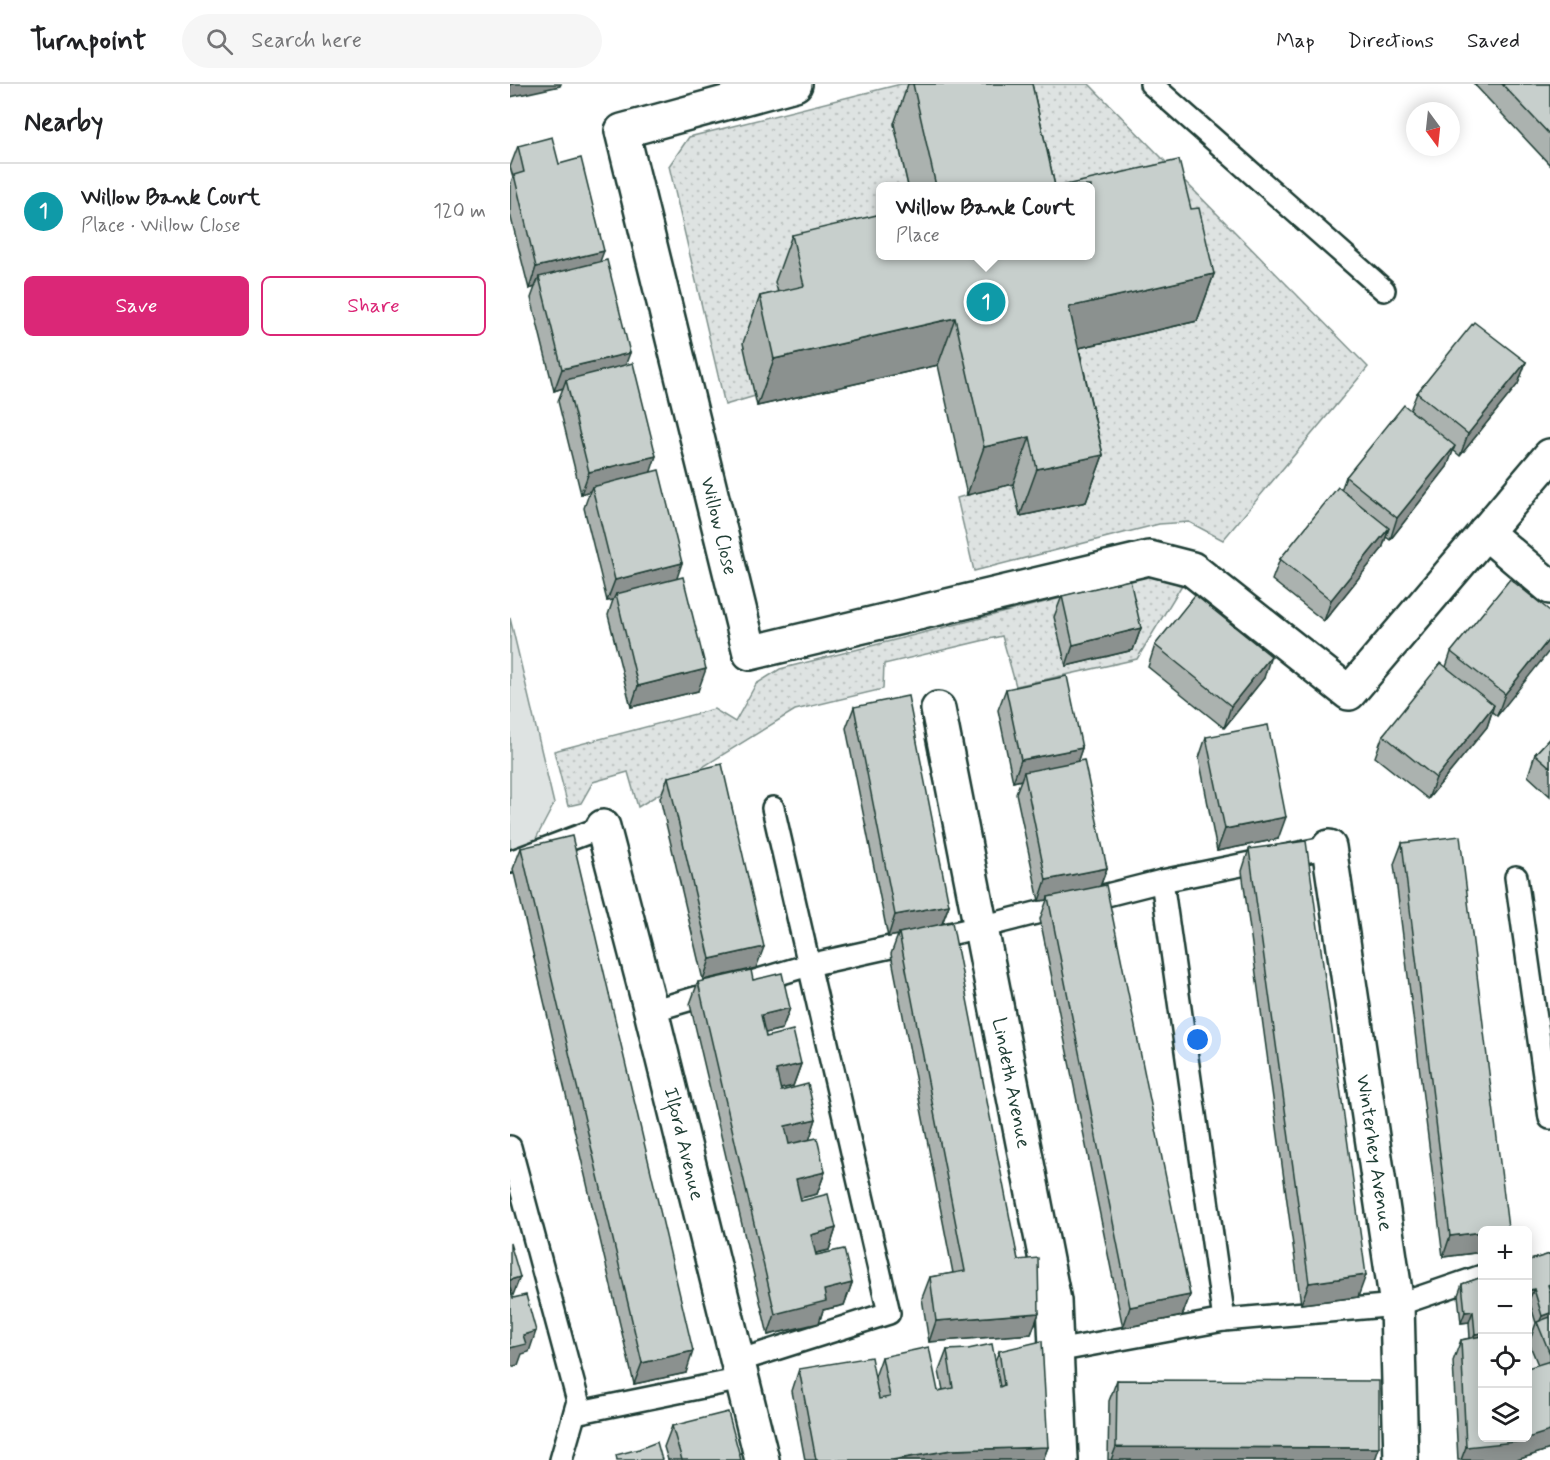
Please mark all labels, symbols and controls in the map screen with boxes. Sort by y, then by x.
search box [182,14,602,68]
text: Turnpoint [30,23,146,60]
icon: search [203,25,236,58]
text: Search here [251,27,362,55]
text: Map [1276,27,1315,55]
text: Directions [1348,27,1434,55]
text: Saved [1467,27,1520,55]
north arrow [1406,102,1460,156]
text: Nearby [24,106,103,140]
popup [876,182,1095,260]
text: Willow Bank Court [81,184,260,212]
text: Willow Bank Court [896,194,1075,222]
text: 1 [39,198,48,225]
text: 120 m [433,198,486,225]
text: Place · Willow Close [81,212,240,239]
text: Place [896,222,940,249]
button: Save [24,276,249,336]
button: Share [261,276,486,336]
pin: 1 [966,280,1006,324]
street label: Willow Close [694,474,744,578]
street label: Lindeth Avenue [985,1015,1037,1151]
your location [1183,1025,1212,1054]
street label: Winterhey Avenue [1349,1073,1399,1233]
street label: Ilford Avenue [657,1085,711,1203]
map controls [1478,1226,1532,1442]
button: + [1478,1226,1532,1280]
button: − [1478,1280,1532,1334]
button: locate [1478,1334,1532,1388]
button: layers [1478,1388,1532,1442]

